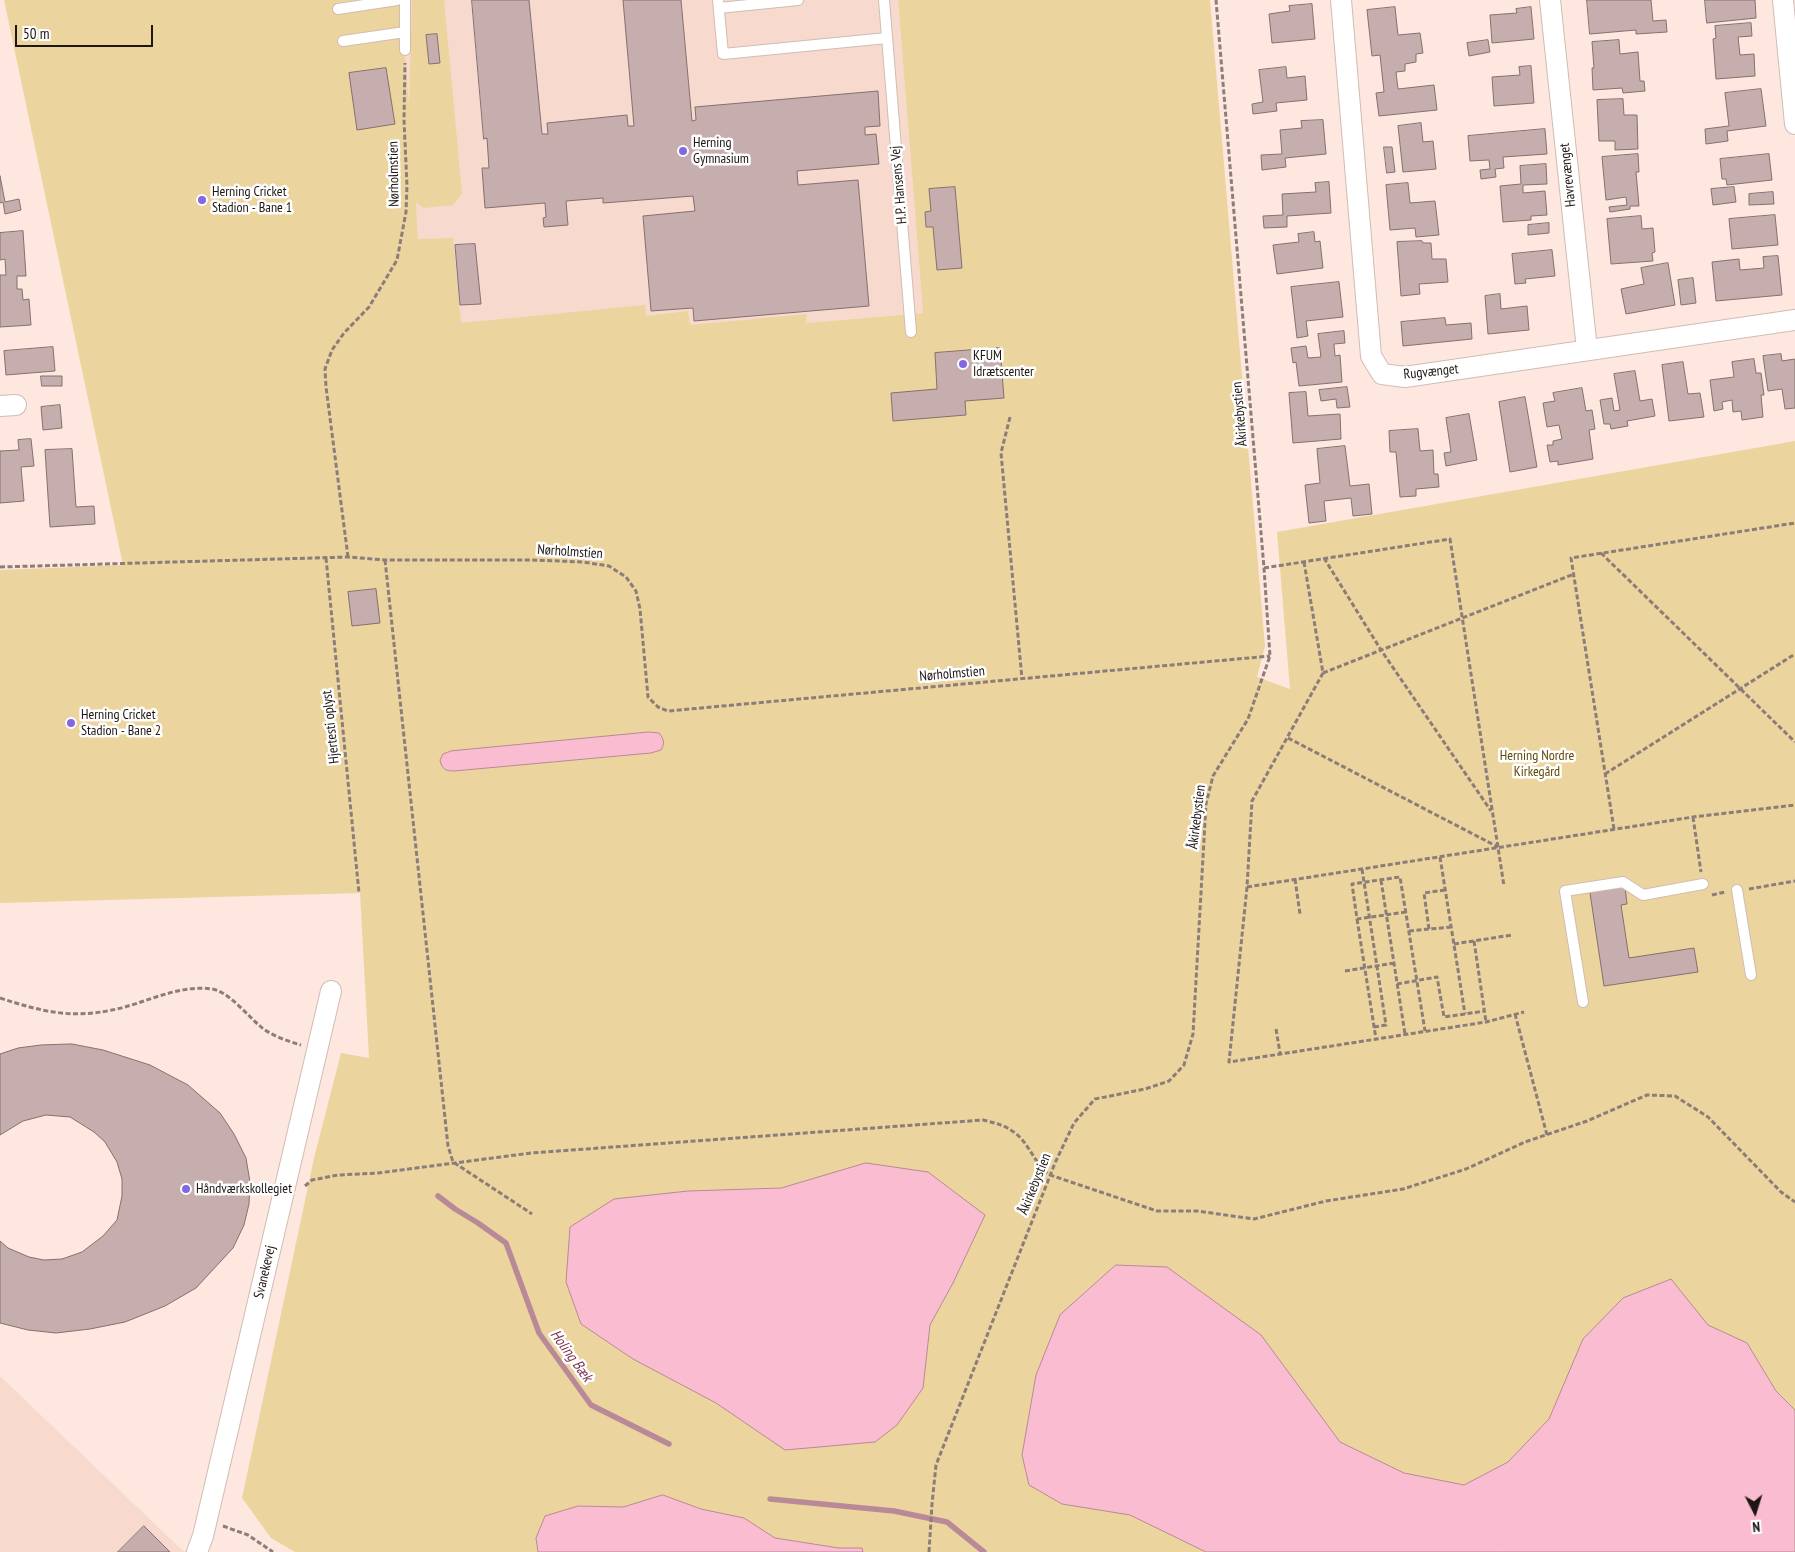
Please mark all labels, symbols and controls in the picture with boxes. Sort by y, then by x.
scale bar [18,15,155,47]
text: 50 m [23,24,49,43]
place label: Herning Gymnasium [693,135,749,168]
street label: Nørholmstien [385,141,403,207]
street label: Havrevænget [1556,142,1580,208]
marker: Herning Gymnasium [677,145,689,157]
street label: H.P. Hansens Vej [887,145,911,225]
place label: Herning Cricket Stadion - Bane 1 [212,184,292,216]
marker: Herning Cricket Stadion - Bane 1 [196,194,208,206]
place label: KFUM Idrætscenter [973,348,1034,381]
marker: KFUM Idrætscenter [957,358,969,370]
street label: Rugvænget [1403,361,1459,383]
street label: Åkirkebystien [1229,381,1251,447]
street label: Nørholmstien [537,541,603,563]
street label: Nørholmstien [919,663,985,685]
street label: Hjertesti oplyst [319,689,343,765]
place label: Herning Cricket Stadion - Bane 2 [81,707,161,740]
marker: Herning Cricket Stadion - Bane 2 [65,717,77,729]
park label: Herning Nordre Kirkegård [1500,748,1574,780]
street label: Åkirkebystien [1185,784,1209,850]
street label: Åkirkebystien [1015,1151,1055,1217]
place label: Håndværkskollegiet [196,1181,292,1197]
marker: Håndværkskollegiet [180,1183,192,1195]
street label: Svanekevej [251,1244,279,1300]
water label: Holing Bæk [546,1326,596,1386]
north arrow [1730,1487,1780,1537]
text: N [1752,1518,1761,1536]

